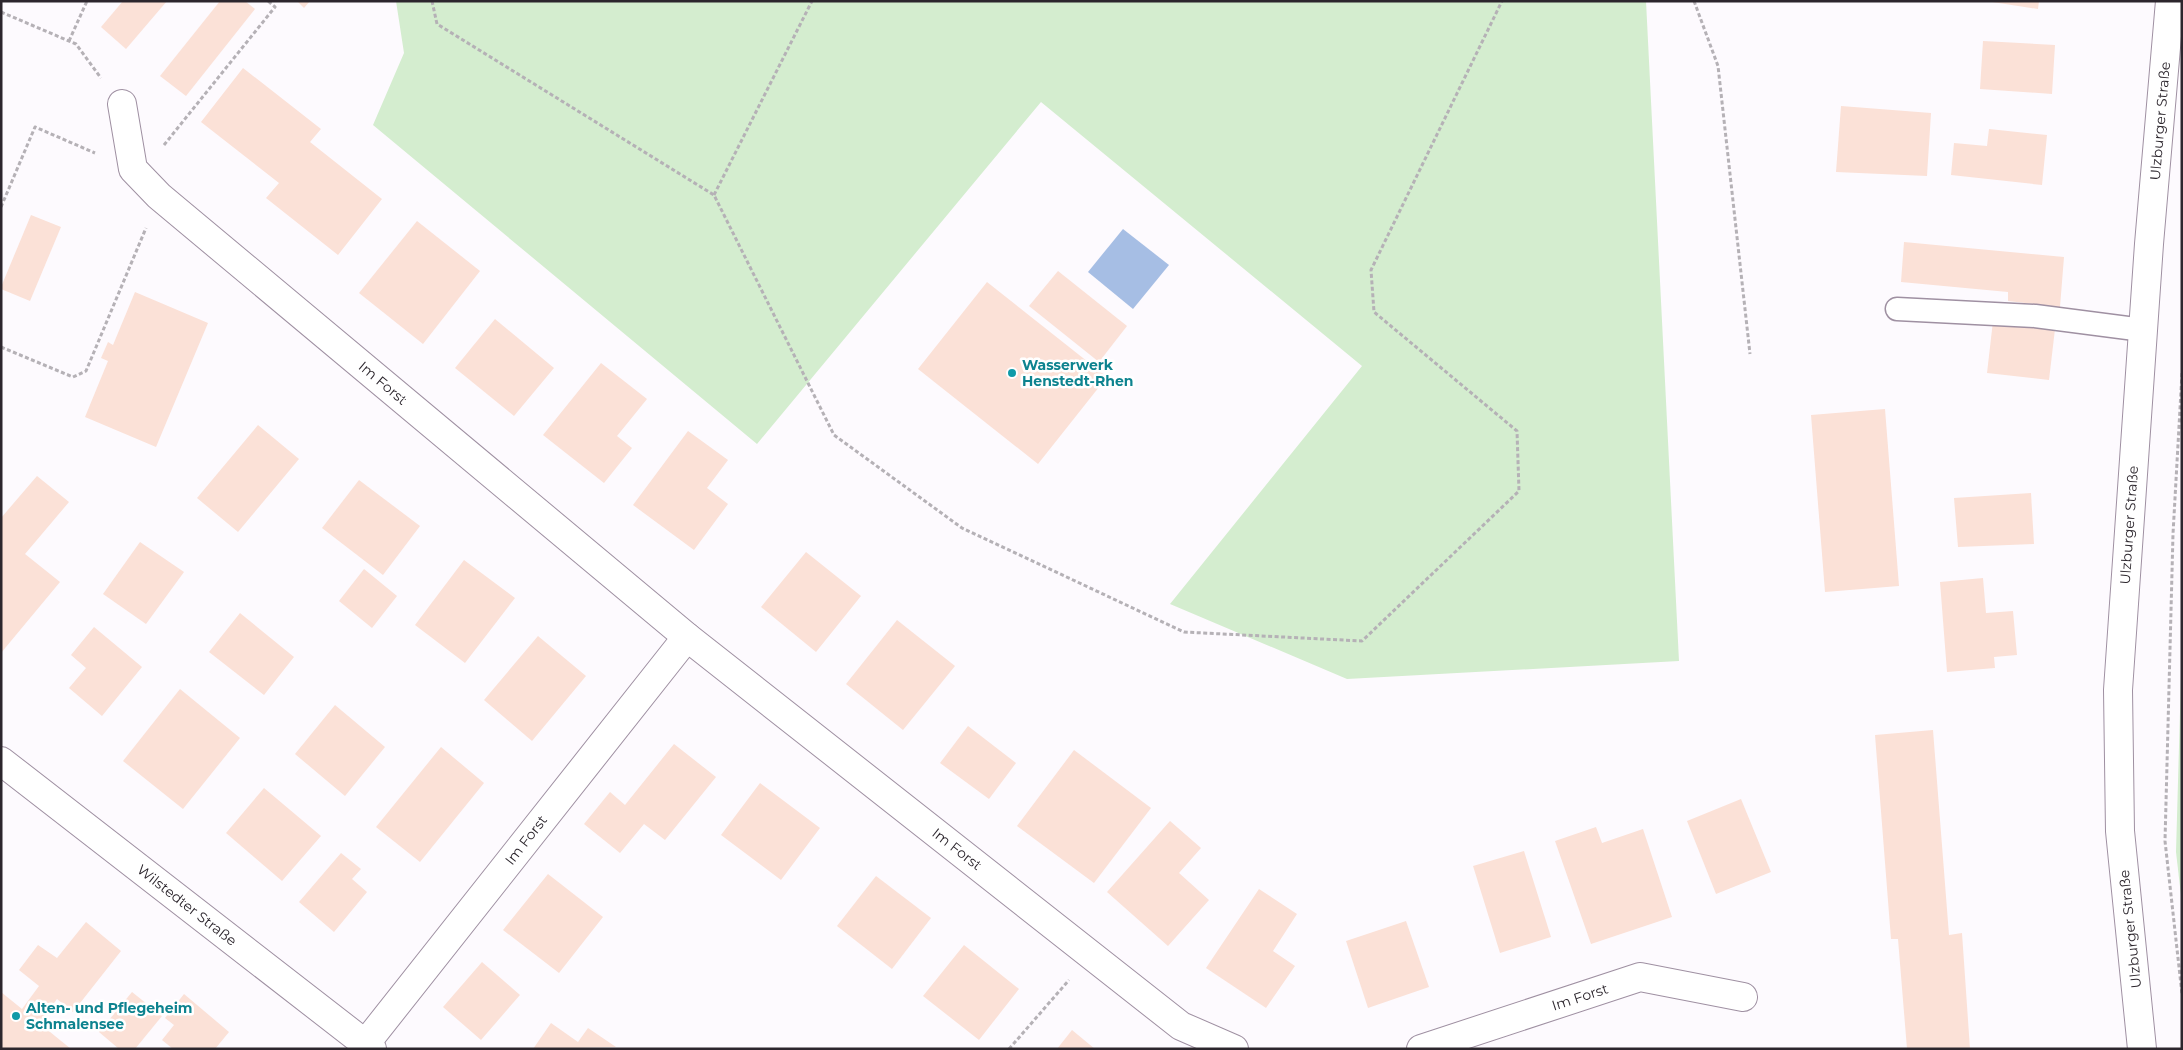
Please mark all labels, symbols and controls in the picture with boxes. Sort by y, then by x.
street label: Ulzburger Straße [2146,61,2174,181]
place label: Wasserwerk Henstedt-Rhen [1022,356,1134,390]
street label: Im Forst [355,357,411,409]
marker: Wasserwerk Henstedt-Rhen [1006,367,1018,379]
street label: Ulzburger Straße [2116,465,2142,585]
street label: Im Forst [501,811,551,868]
street label: Im Forst [929,824,986,874]
street label: Wilstedter Straße [134,861,240,949]
street label: Ulzburger Straße [2115,869,2145,989]
street label: Im Forst [1550,979,1611,1015]
place label: Alten- und Pflegeheim Schmalensee [25,999,193,1033]
marker: Alten- und Pflegeheim Schmalensee [10,1010,22,1022]

